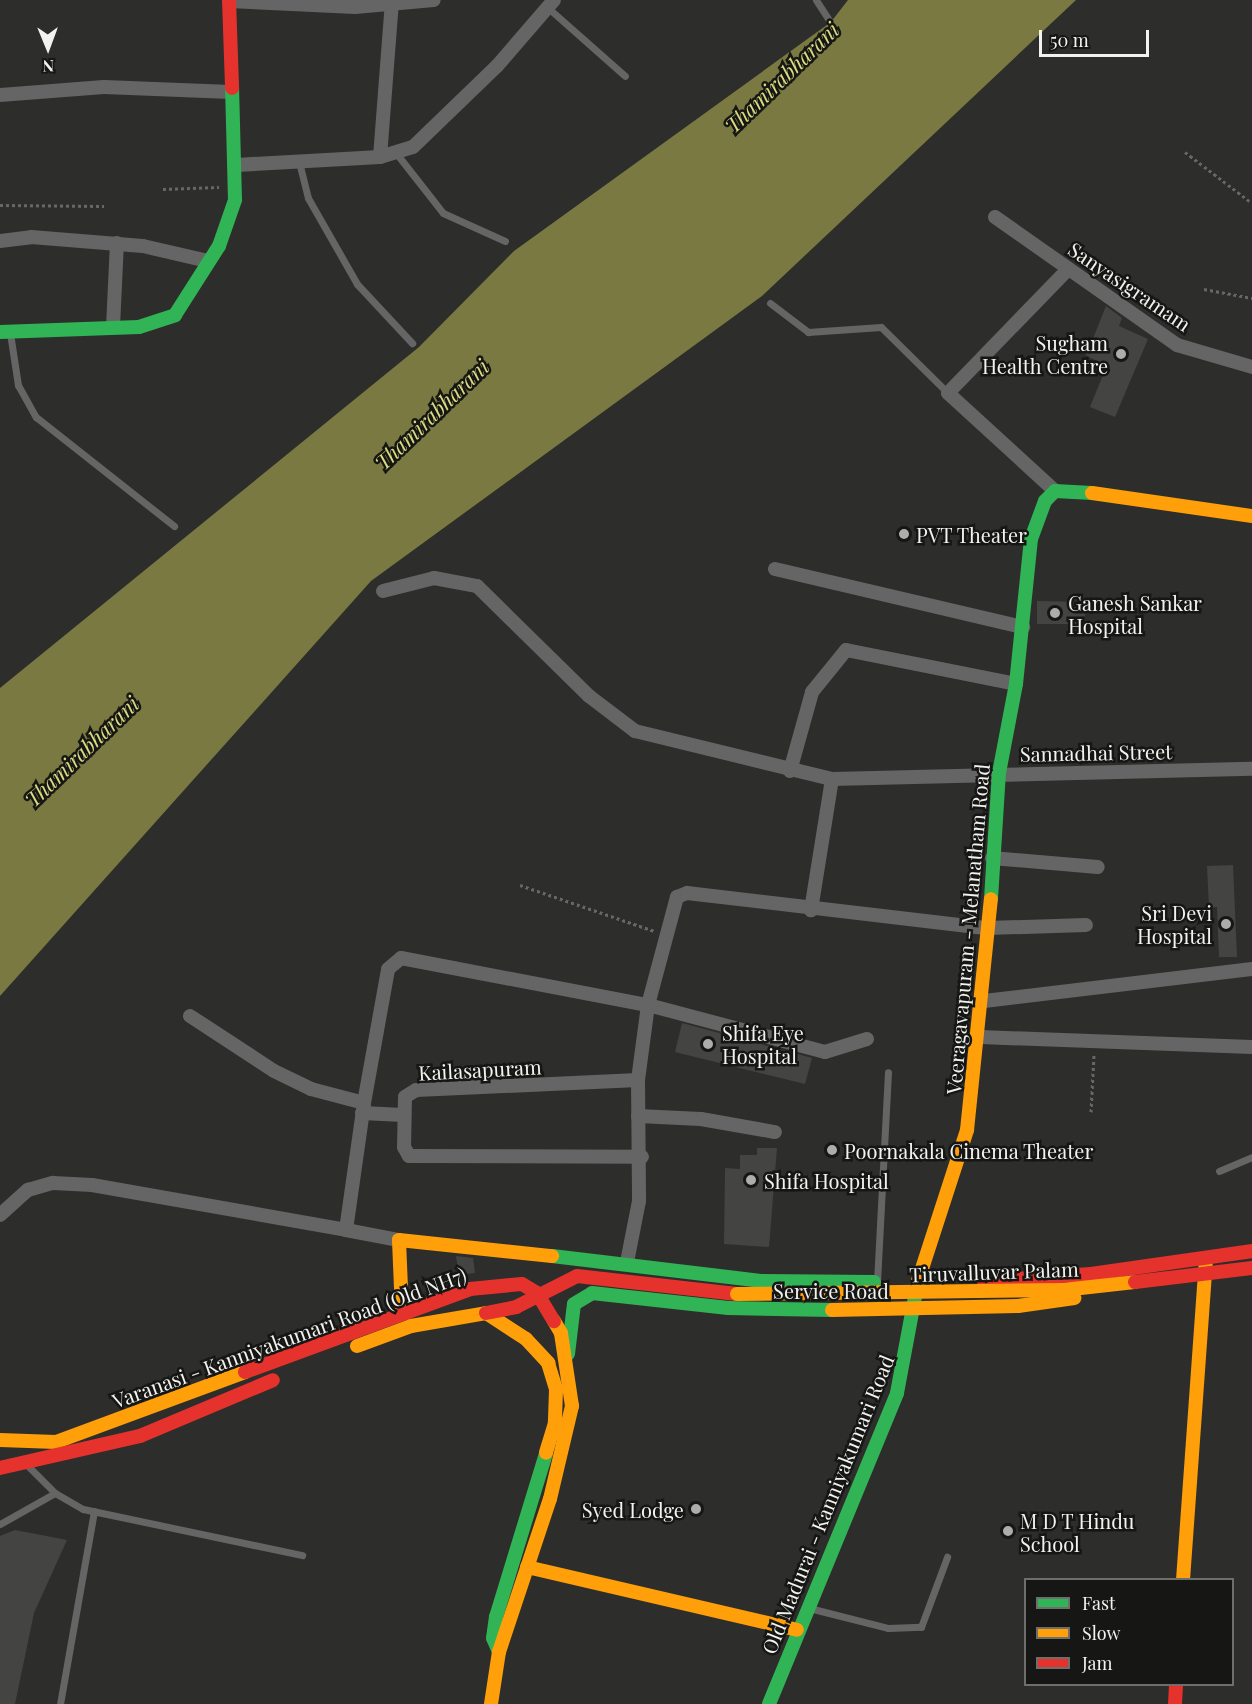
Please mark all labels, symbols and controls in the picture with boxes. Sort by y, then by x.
water label: Thamirabharani [719,16,843,138]
north arrow [18,18,78,78]
scale bar [1042,18,1152,56]
text: 50 m [1050,28,1089,52]
text: N [42,56,54,77]
street label: Sanyasigramam [1064,236,1196,336]
place label: Sugham Health Centre [982,330,1108,377]
marker: Sugham Health Centre [1112,345,1130,363]
water label: Thamirabharani [369,353,493,475]
place label: PVT Theater [916,522,1028,546]
marker: PVT Theater [897,527,911,541]
place label: Ganesh Sankar Hospital [1068,590,1202,637]
marker: Ganesh Sankar Hospital [1046,604,1064,622]
water label: Thamirabharani [19,690,143,812]
street label: Sannadhai Street [1020,739,1172,765]
street label: Veeragavapuram - Melanatham Road [941,763,993,1095]
place label: Sri Devi Hospital [1137,900,1212,947]
marker: Sri Devi Hospital [1217,915,1235,933]
place label: Shifa Eye Hospital [722,1020,804,1067]
marker: Shifa Eye Hospital [699,1035,717,1053]
street label: Kailasapuram [418,1054,542,1084]
place label: Poornakala Cinema Theater [844,1138,1094,1162]
marker: Poornakala Cinema Theater [825,1143,839,1157]
place label: Shifa Hospital [764,1168,889,1192]
marker: Shifa Hospital [742,1171,760,1189]
street label: Tiruvalluvar Palam [909,1256,1079,1286]
street label: Varanasi - Kanniyakumari Road (Old NH7) [109,1262,469,1412]
street label: Service Road [773,1278,889,1302]
street label: Old Madurai - Kanniyakumari Road [756,1351,898,1657]
place label: Syed Lodge [582,1497,684,1521]
marker: Syed Lodge [689,1502,703,1516]
place label: M D T Hindu School [1020,1508,1135,1555]
marker: M D T Hindu School [1001,1524,1015,1538]
legend [1024,1578,1234,1686]
text: Fast [1082,1591,1115,1615]
text: Slow [1082,1621,1120,1645]
text: Jam [1082,1651,1112,1675]

